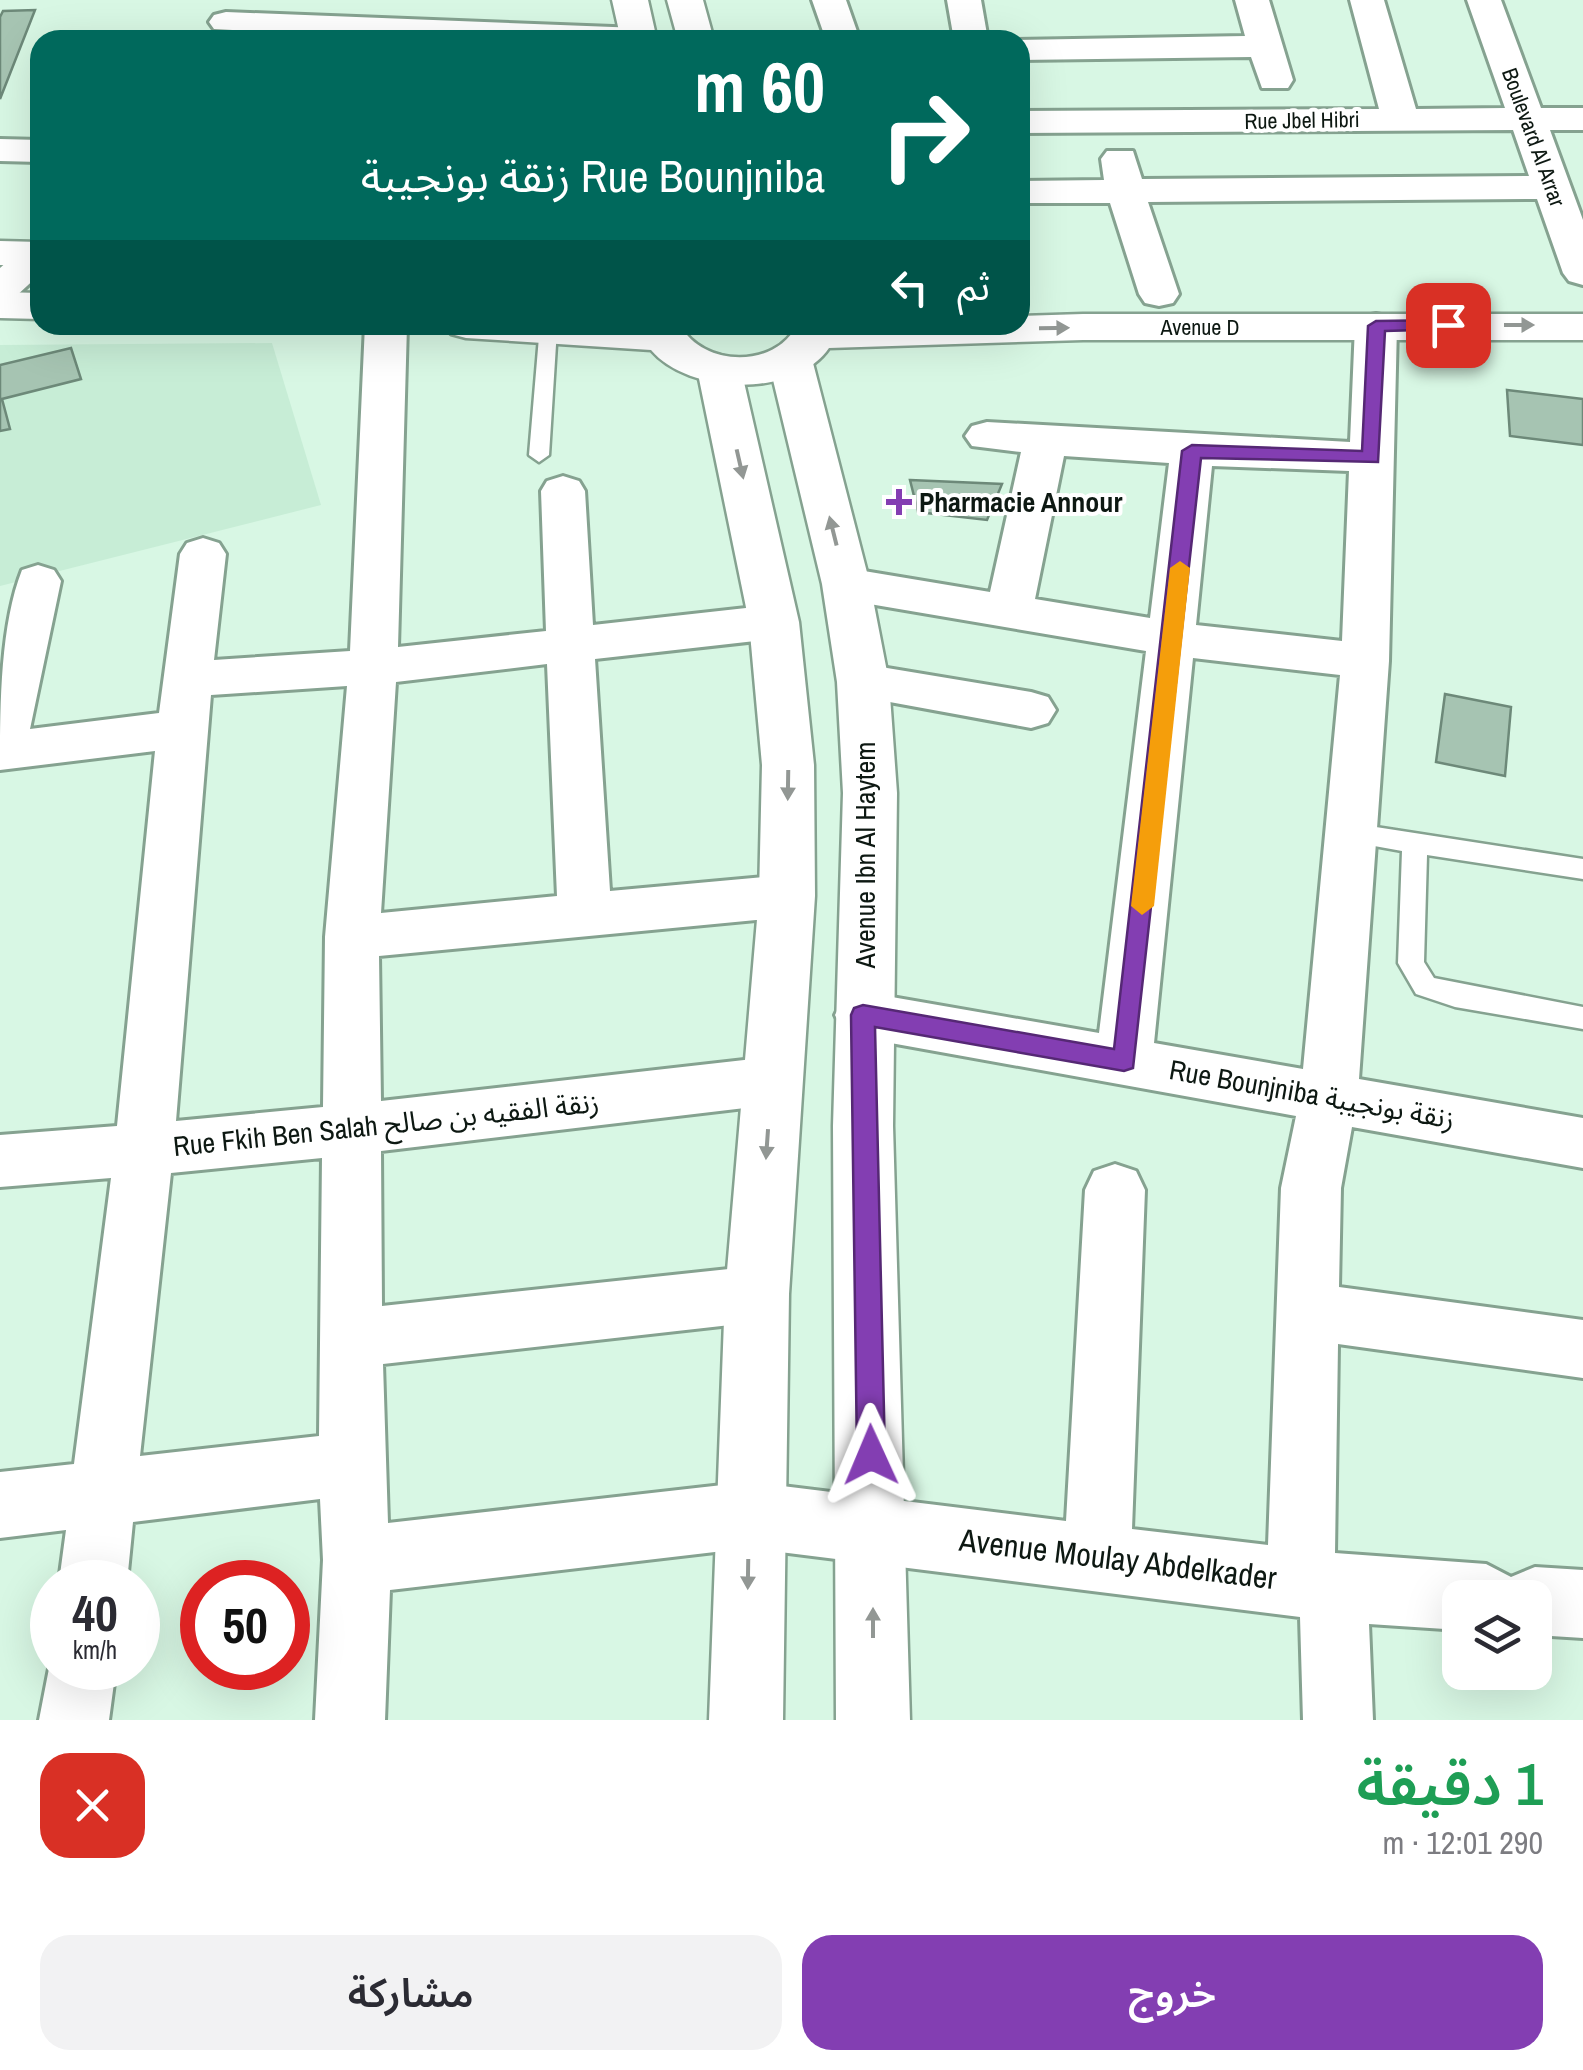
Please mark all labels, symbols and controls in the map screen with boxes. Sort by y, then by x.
text: 60 m [694,40,825,134]
street label: Boulevard Al Arrar [1495,64,1573,210]
icon: right [860,70,990,200]
street label: Rue Jbel Hibri [1244,104,1360,136]
text: Rue Bounjniba زنقة بونجيبة [361,145,825,206]
icon: left [882,260,937,315]
text: ثم [957,261,990,312]
pin [1406,283,1491,368]
icon: arrive [1421,298,1476,353]
street label: Avenue D [1160,312,1239,342]
one-way arrow [1504,317,1536,333]
one-way arrow [1039,319,1071,335]
one-way arrow [733,449,748,480]
place label: Pharmacie Annour [919,483,1122,521]
marker: Pharmacie Annour [888,491,910,513]
one-way arrow [825,515,840,546]
street label: Avenue Ibn Al Haytem [846,742,884,969]
one-way arrow [780,770,796,802]
street label: Rue Bounjniba زنقة بونجيبة [1166,1050,1458,1138]
street label: Rue Fkih Ben Salah زنقة الفقيه بن صالح [171,1083,601,1167]
one-way arrow [759,1129,775,1161]
position arrow [819,1403,923,1507]
street label: Avenue Moulay Abdelkader [956,1518,1279,1599]
one-way arrow [740,1558,756,1590]
speed limit sign: 50 [180,1560,310,1690]
text: 40 [72,1579,118,1647]
map controls [1442,1580,1552,1690]
button: layers [1442,1580,1552,1690]
one-way arrow [865,1606,881,1638]
text: km/h [73,1633,117,1667]
text: 1 دقيقة [1356,1743,1543,1824]
button: close [40,1753,145,1858]
text: 290 m · 12:01 [1383,1821,1543,1864]
button: مشاركة [40,1935,782,2050]
button: خروج [802,1935,1543,2050]

